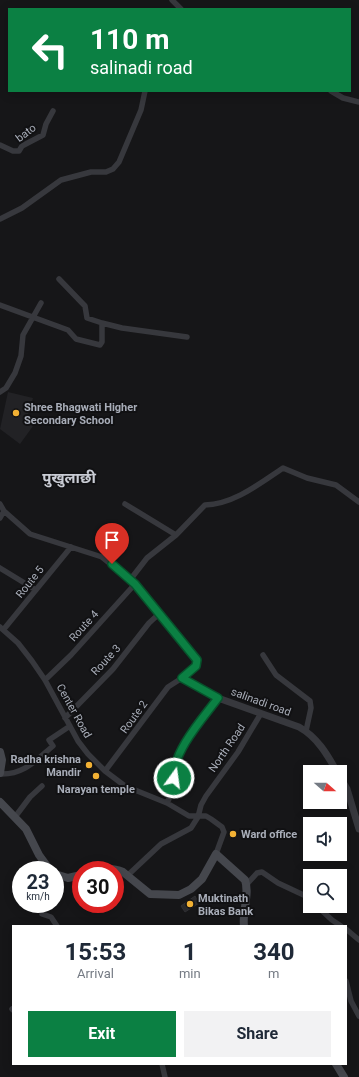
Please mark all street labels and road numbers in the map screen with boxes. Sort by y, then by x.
street label: bato [13,121,39,145]
street label: Route 5 [13,563,47,601]
street label: Route 4 [67,608,101,644]
street label: Route 3 [88,642,124,678]
street label: Center Road [54,682,94,740]
street label: salinadi road [229,685,293,719]
street label: Route 2 [118,698,150,736]
street label: North Road [206,721,248,775]

